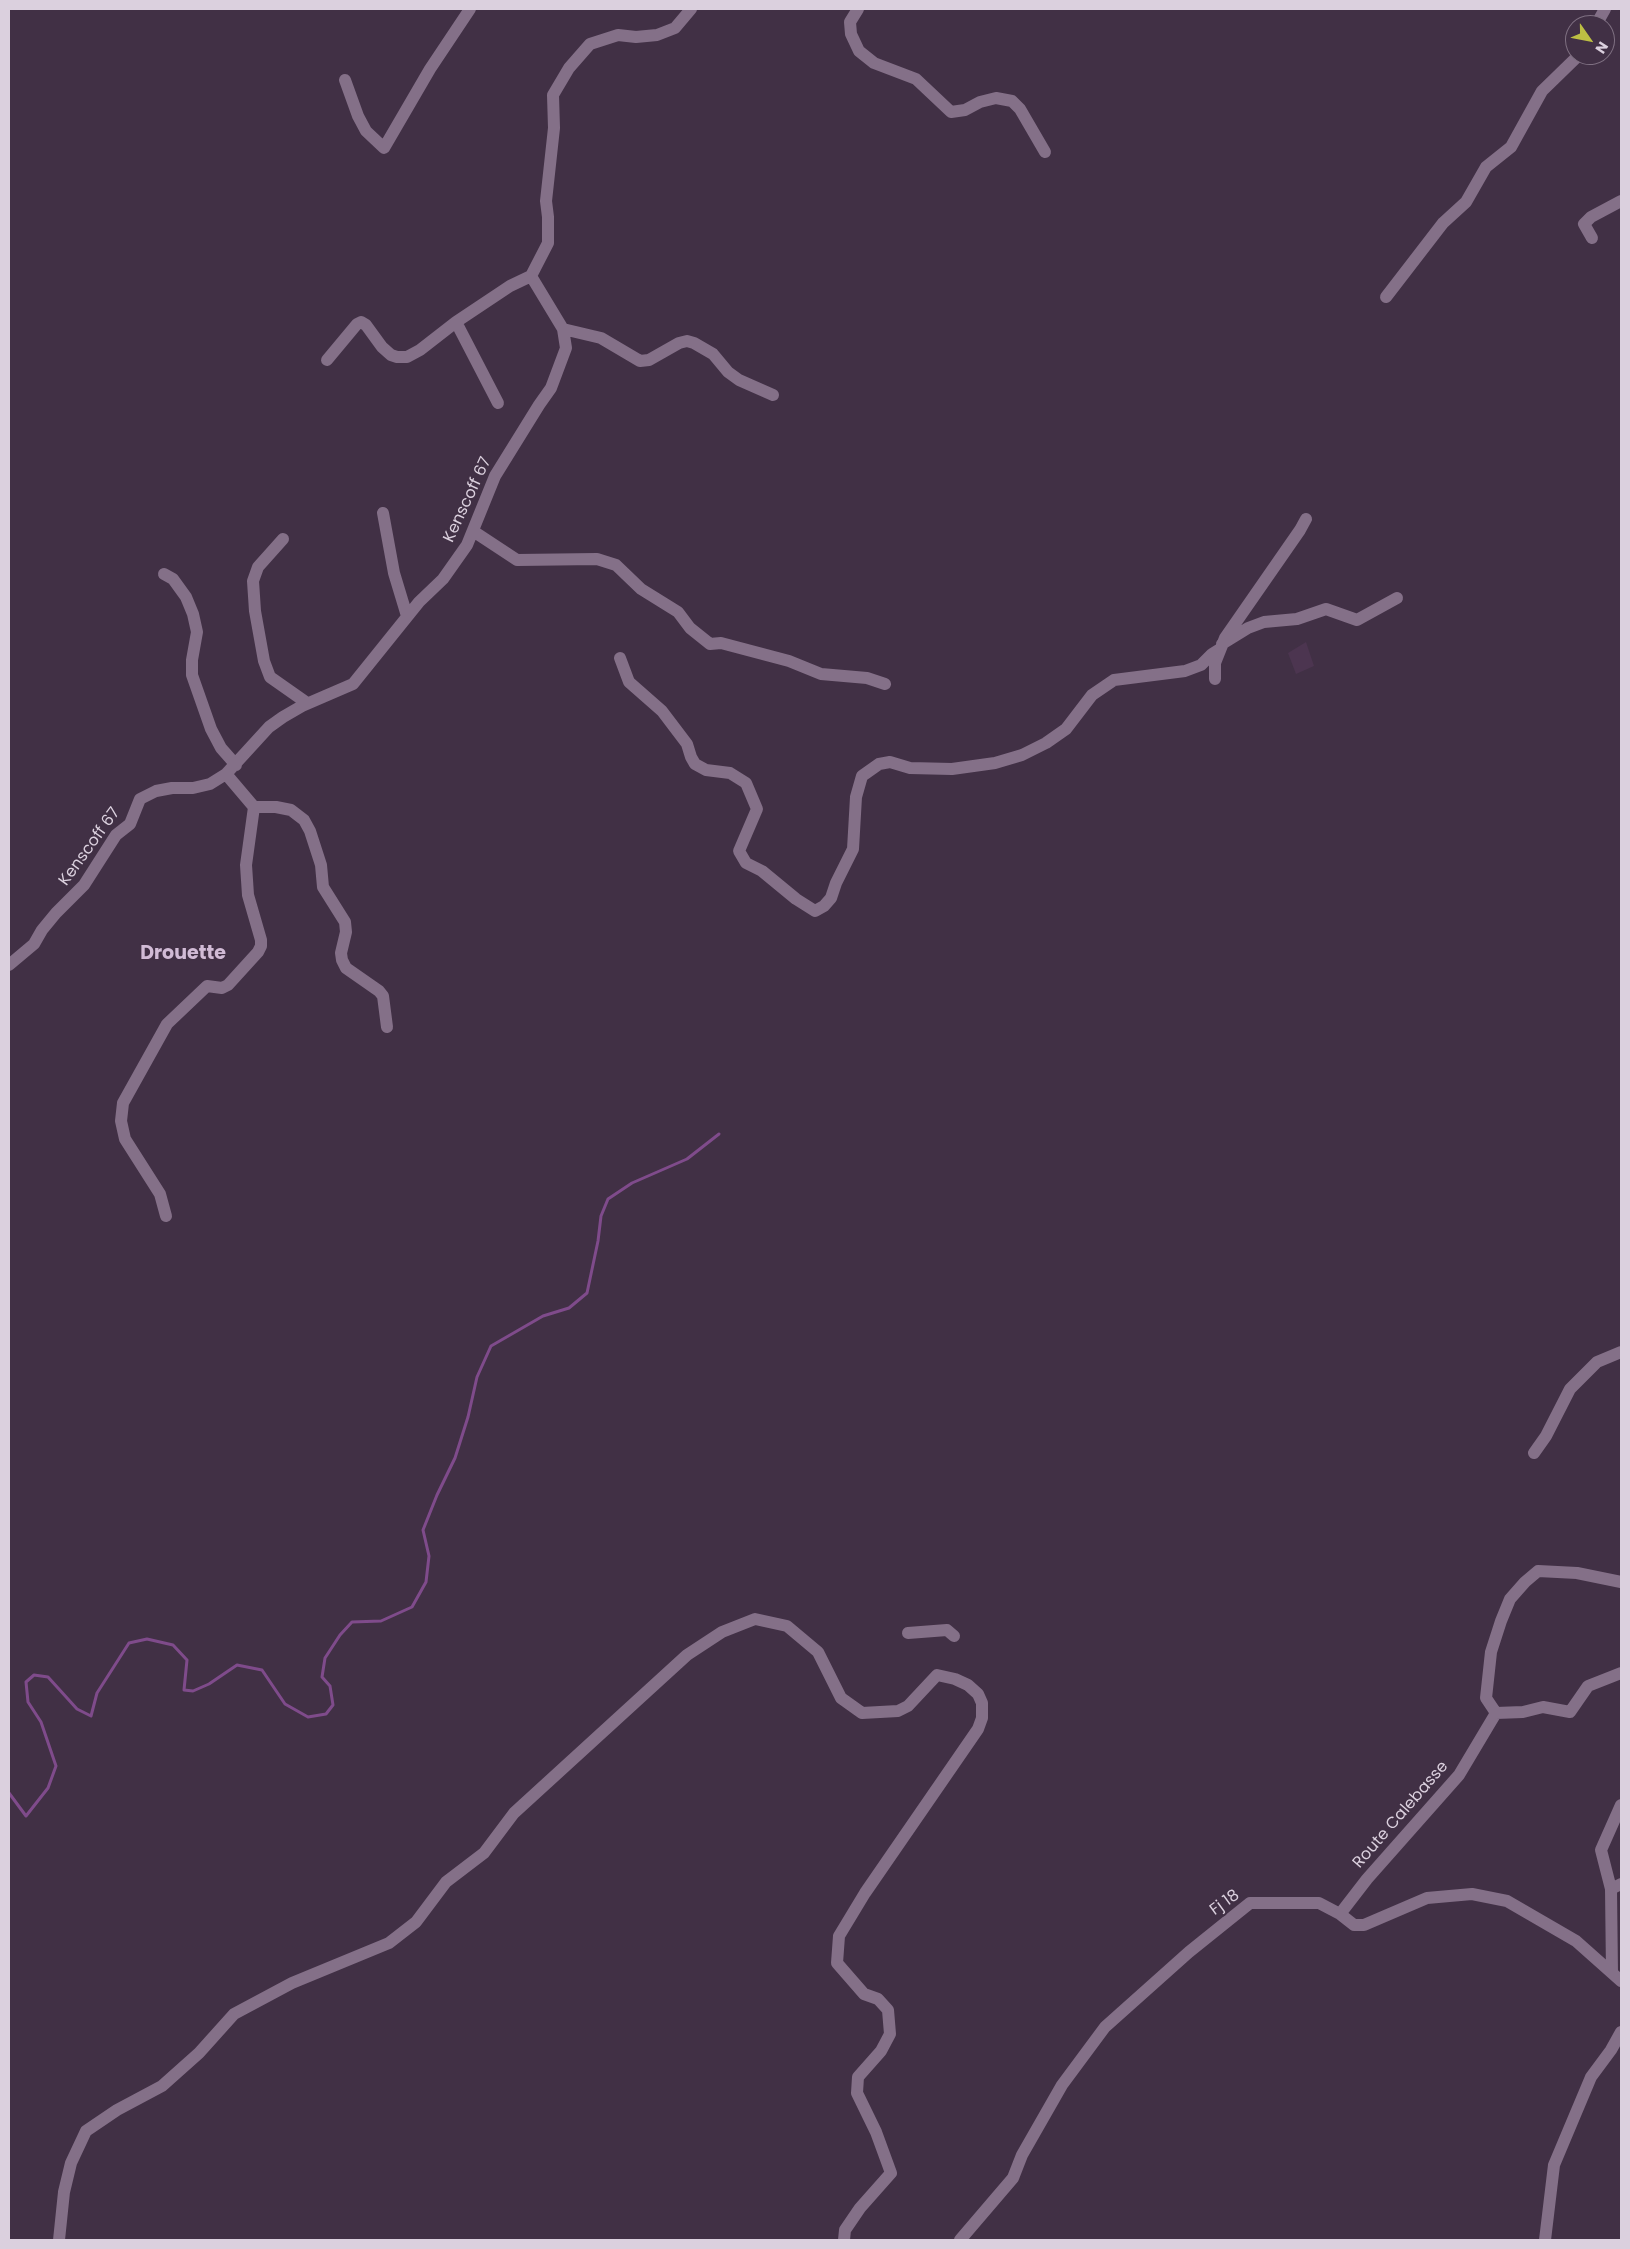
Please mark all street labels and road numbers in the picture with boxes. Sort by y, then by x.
street label: Kenscoff 67 [440,454,496,546]
street label: Kenscoff 67 [55,804,125,890]
street label: Route Calebasse [1349,1758,1453,1872]
street label: Fj 18 [1207,1886,1243,1920]

